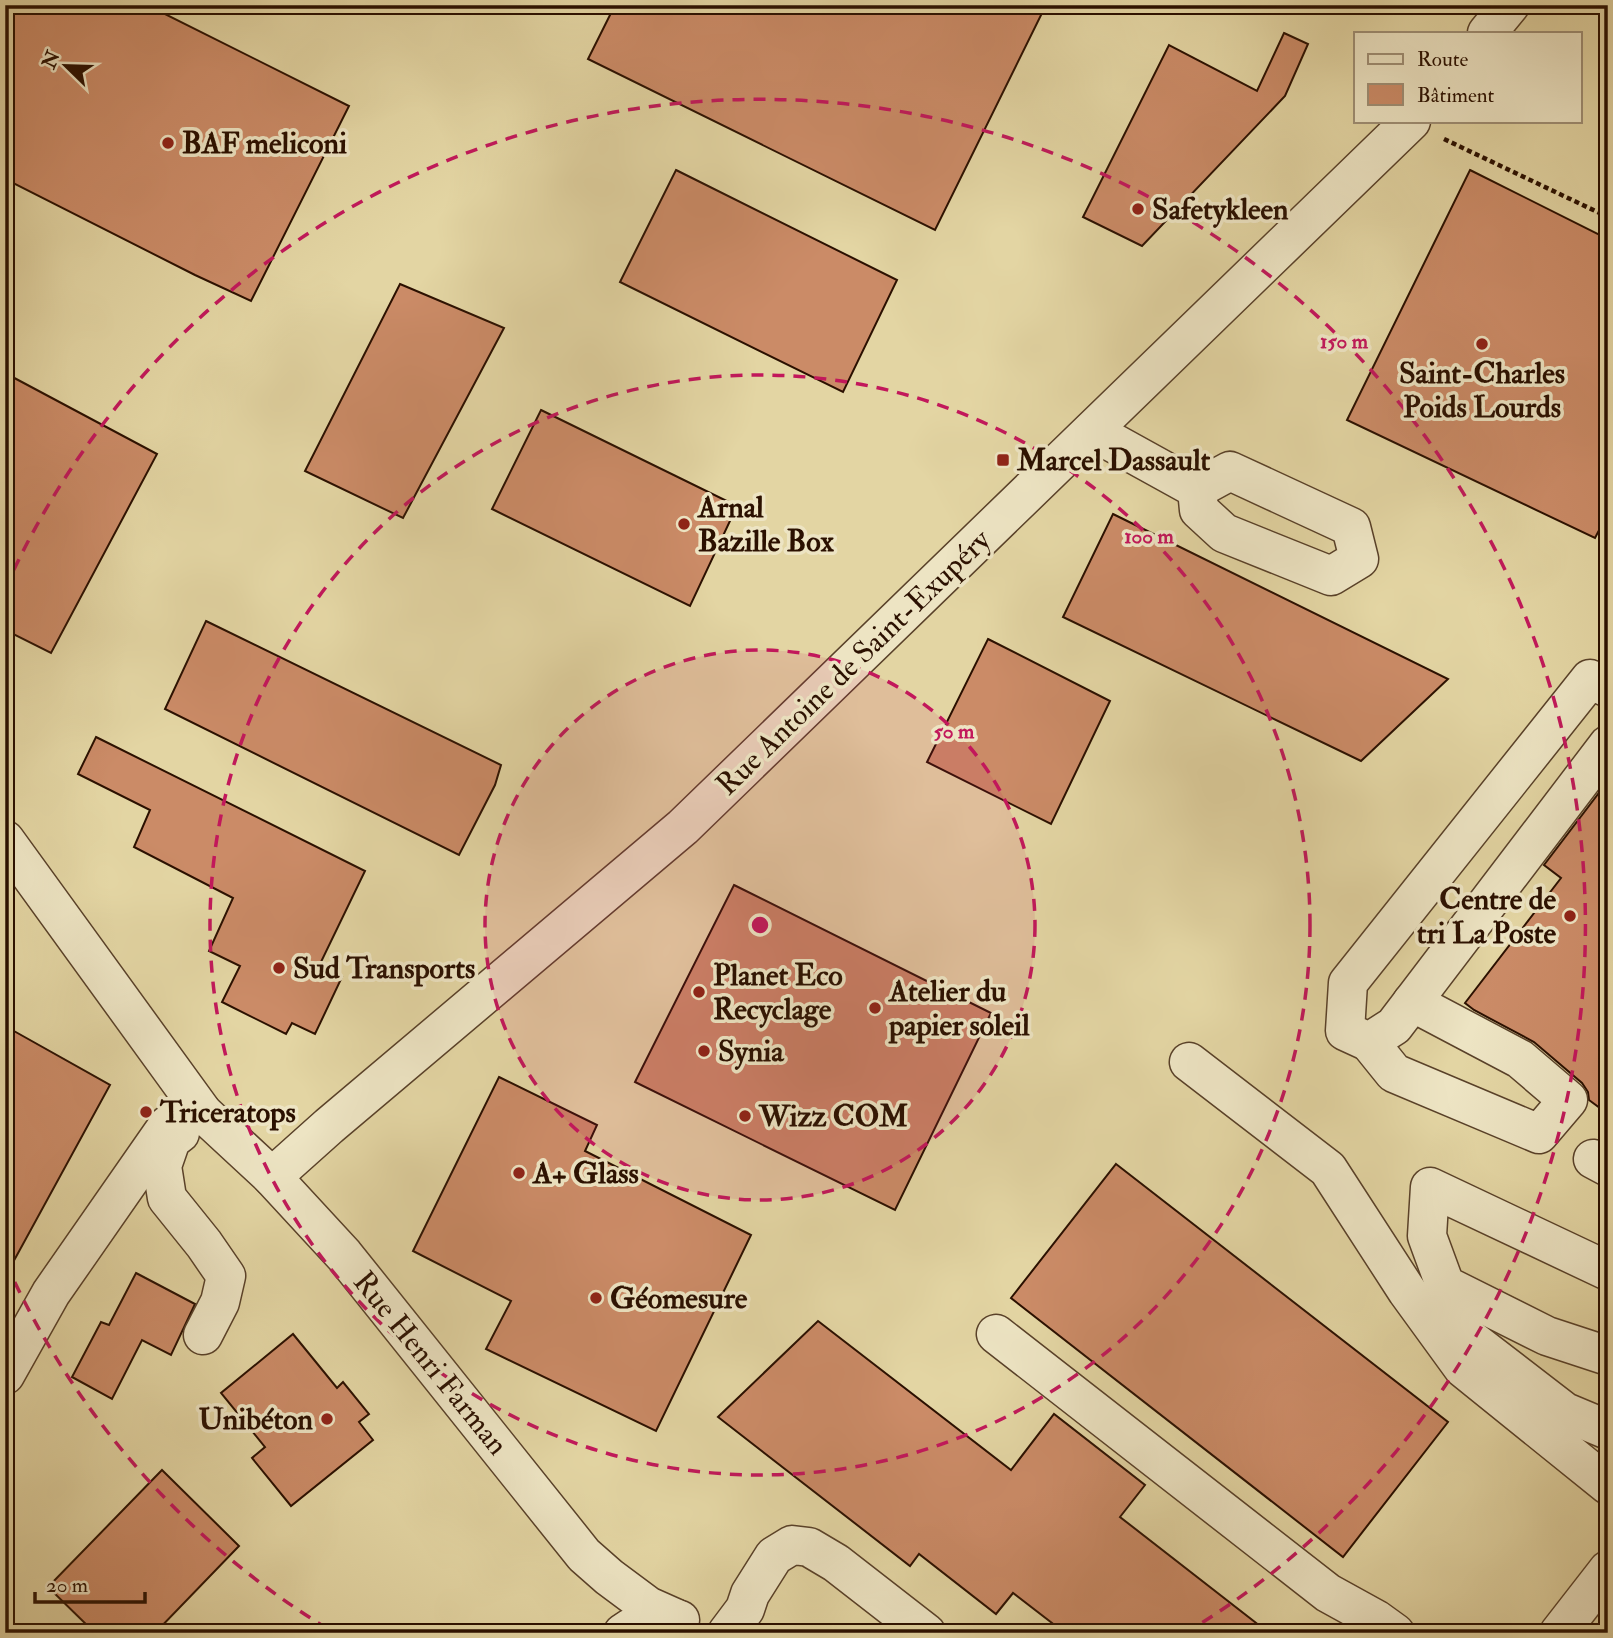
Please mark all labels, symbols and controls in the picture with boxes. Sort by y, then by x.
north arrow [32,32,102,102]
legend [1354,32,1582,122]
text: N [37,46,66,73]
text: Route [1417,46,1469,73]
text: Bâtiment [1417,82,1494,109]
place label: BAF meliconi [182,125,347,162]
marker: BAF meliconi [160,135,176,151]
place label: Safetykleen [1152,191,1289,228]
marker: Safetykleen [1130,201,1146,217]
text: 150 m [1320,328,1369,355]
marker: Saint-Charles Poids Lourds [1474,336,1490,352]
place label: Saint-Charles Poids Lourds [1399,355,1565,426]
place label: Marcel Dassault [1016,442,1211,479]
marker: Marcel Dassault [995,452,1011,468]
place label: Arnal Bazille Box [696,489,834,560]
marker: Arnal Bazille Box [676,516,692,532]
street label: Rue Antoine de Saint-Exupéry [708,521,999,803]
text: 100 m [1124,523,1175,550]
text: 50 m [934,718,975,745]
place label: Centre de tri La Poste [1417,881,1556,952]
marker: Centre de tri La Poste [1562,908,1578,924]
centre of rings [748,913,772,937]
place label: Sud Transports [293,950,475,987]
place label: Planet Eco Recyclage [713,957,843,1028]
marker: Sud Transports [271,960,287,976]
place label: Atelier du papier soleil [887,973,1030,1044]
marker: Planet Eco Recyclage [691,984,707,1000]
marker: Atelier du papier soleil [867,1000,883,1016]
place label: Synia [718,1033,785,1070]
marker: Synia [696,1043,712,1059]
place label: Triceratops [159,1094,296,1131]
place label: Wizz COM [758,1098,908,1135]
marker: Triceratops [138,1104,154,1120]
marker: Wizz COM [737,1108,753,1124]
place label: A+ Glass [531,1155,639,1192]
marker: A+ Glass [511,1165,527,1181]
street label: Rue Henri Farman [345,1264,516,1463]
place label: Géomesure [610,1280,748,1317]
marker: Géomesure [588,1290,604,1306]
place label: Unibéton [198,1401,314,1438]
marker: Unibéton [319,1411,335,1427]
scale bar [35,1561,145,1605]
text: 20 m [46,1572,88,1599]

